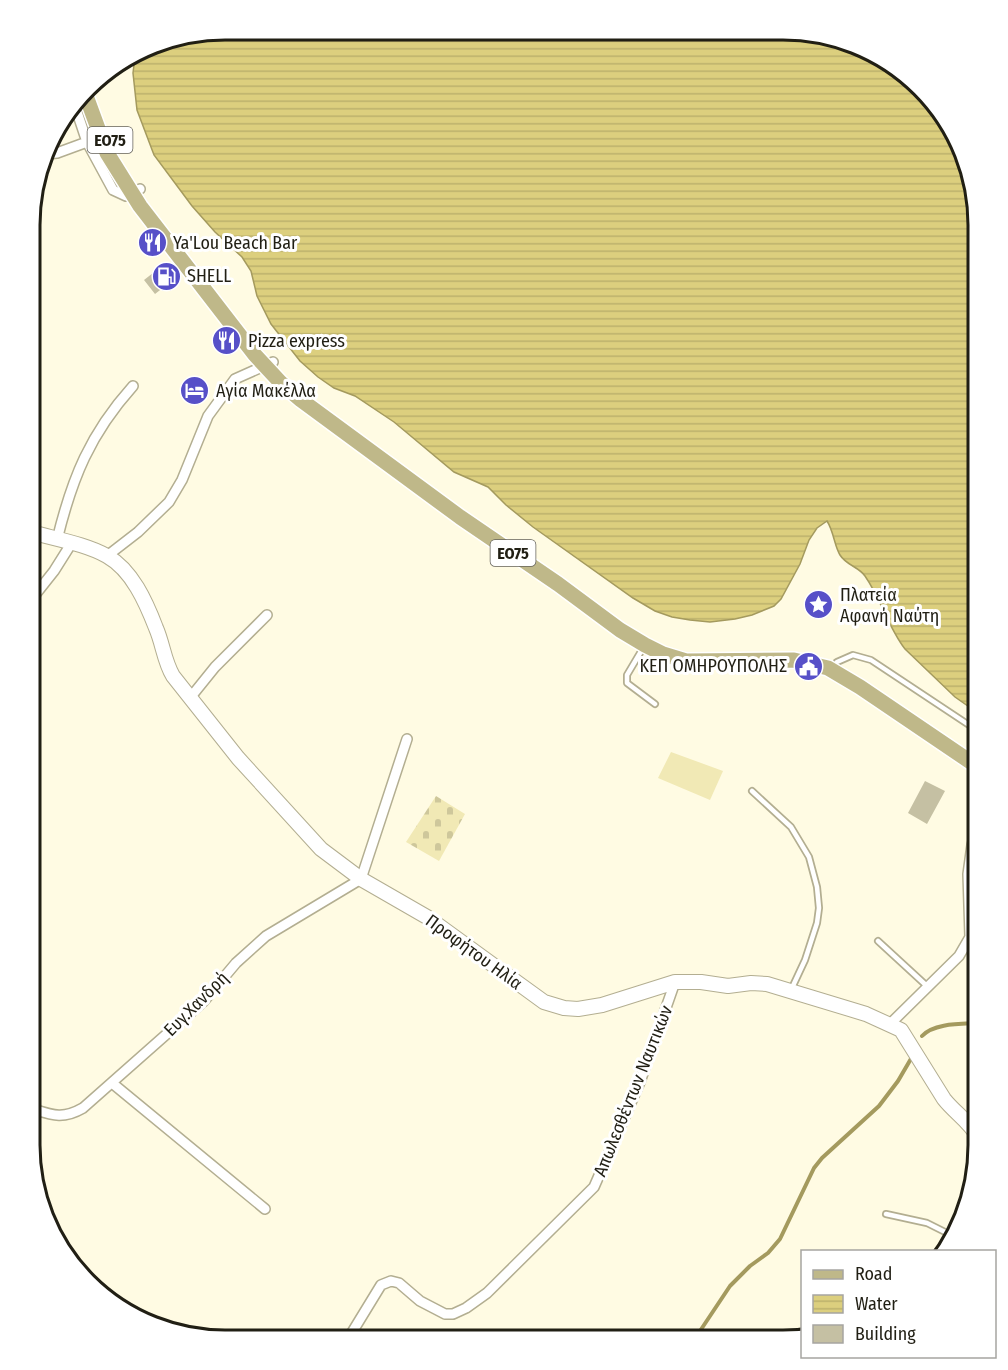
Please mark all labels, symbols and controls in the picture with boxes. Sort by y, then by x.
road number: ΕΟ75 [88,127,132,153]
restaurant icon: Ya'Lou Beach Bar [136,227,168,259]
place label: Ya'Lou Beach Bar [173,232,298,254]
fuel station icon: SHELL [150,260,182,292]
place label: SHELL [187,265,231,287]
restaurant icon: Pizza express [211,325,243,357]
place label: Pizza express [248,330,345,352]
hotel icon: Αγία Μακέλλα [179,375,211,407]
place label: Αγία Μακέλλα [216,380,316,402]
road number: ΕΟ75 [490,540,536,566]
place label: Πλατεία Αφανή Ναύτη [840,584,939,627]
place icon: Πλατεία Αφανή Ναύτη [803,589,835,621]
public building icon: ΚΕΠ ΟΜΗΡΟΥΠΟΛΗΣ [792,650,824,682]
place label: ΚΕΠ ΟΜΗΡΟΥΠΟΛΗΣ [639,655,787,677]
street label: Προφήτου Ηλία [421,910,527,994]
street label: Ευγ.Χανδρή [159,967,233,1041]
street label: Απωλεσθέντων Ναυτικών [589,1002,677,1180]
legend [801,1250,996,1358]
text: Road [855,1263,892,1285]
text: Water [855,1293,898,1315]
text: Building [855,1323,916,1345]

